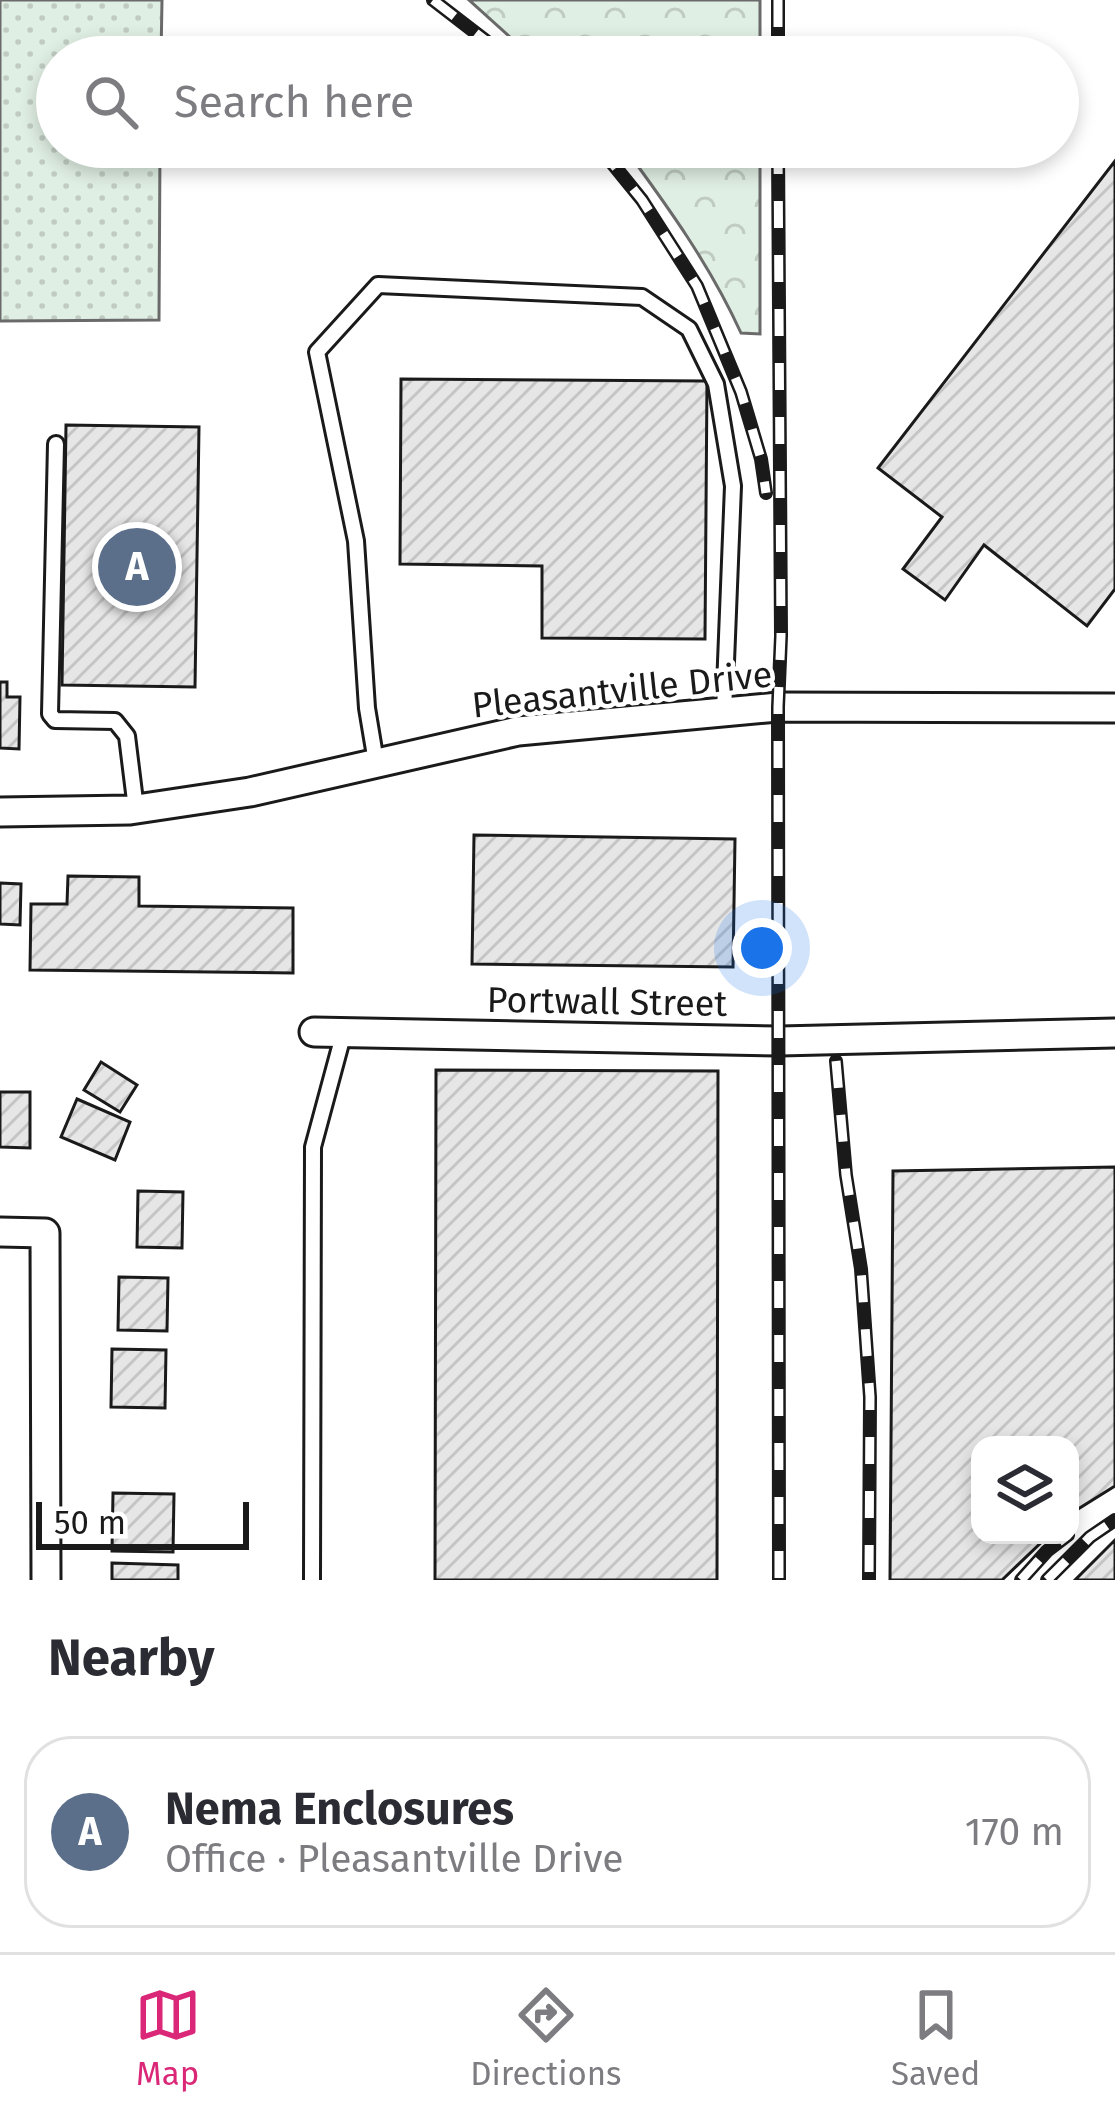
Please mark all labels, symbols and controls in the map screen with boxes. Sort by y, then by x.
search box [36,36,1079,168]
icon: search [78,69,144,135]
text: Search here [174,75,414,129]
pin: A [98,522,176,612]
street label: Pleasantville Drive [470,652,774,728]
your location [732,918,792,978]
street label: Portwall Street [486,978,728,1026]
map controls [971,1436,1079,1544]
button: layers [971,1436,1079,1544]
scale bar [36,1496,249,1549]
text: 50 m [54,1503,126,1543]
text: Nearby [48,1627,214,1689]
text: Nema Enclosures [165,1782,514,1836]
text: A [78,1809,102,1855]
text: 170 m [965,1809,1064,1855]
text: Office · Pleasantville Drive [165,1836,624,1882]
tab: Map [135,1982,201,2094]
tab: Directions [470,1982,622,2094]
tab: Saved [891,1982,980,2094]

